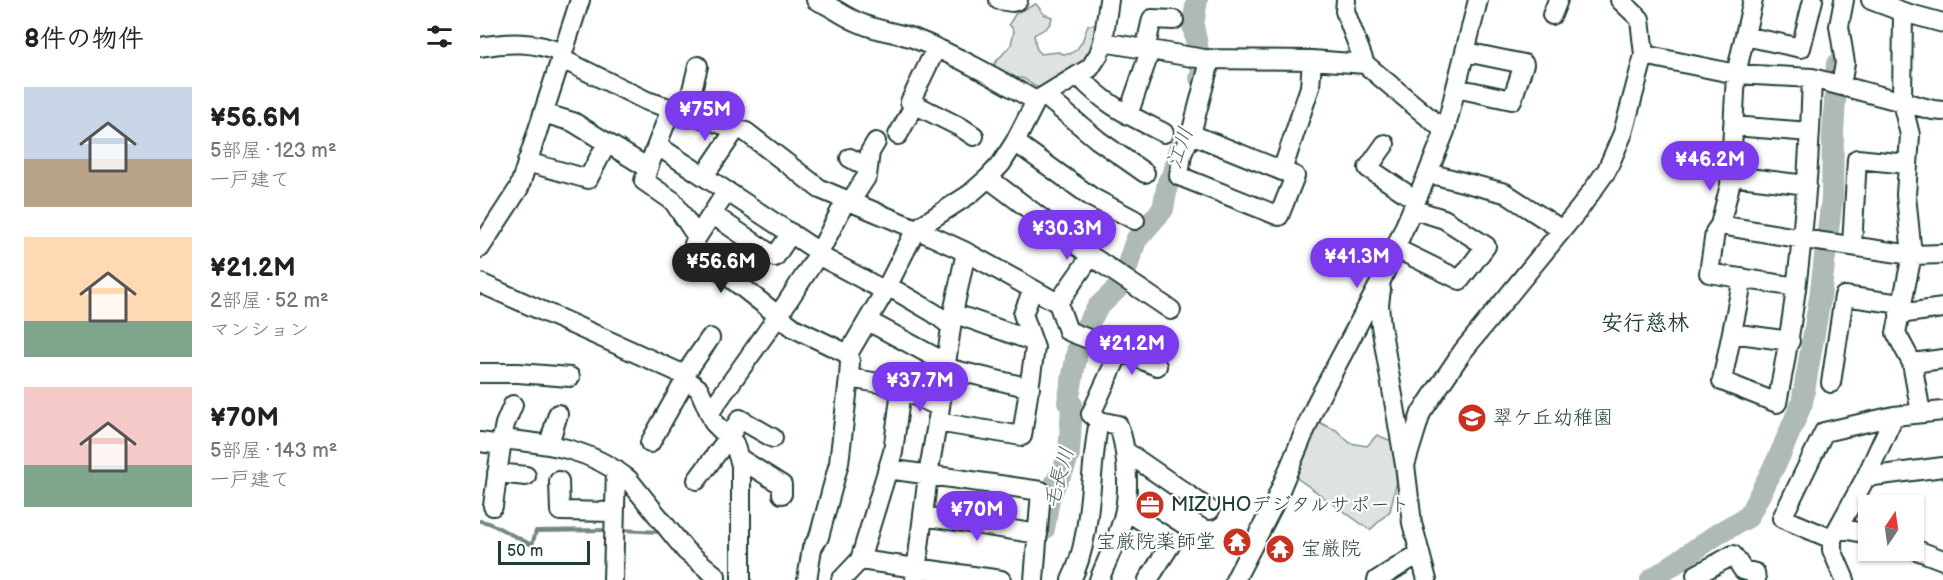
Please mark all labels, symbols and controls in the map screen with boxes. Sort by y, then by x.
icon: filters [423,20,456,53]
text: 8件の物件 [24,24,144,55]
pin: ¥75M [669,91,741,142]
text: ¥75M [679,98,731,122]
text: ¥56.6M [210,103,301,134]
icon: home [72,111,144,183]
water label: 江川 [1161,124,1199,172]
text: 5部屋 · 123 m² [210,139,337,163]
pin: ¥46.2M [1661,141,1759,192]
text: ¥46.2M [1675,148,1745,172]
text: 一戸建て [210,168,290,192]
pin: ¥30.3M [1018,210,1116,261]
text: ¥30.3M [1032,217,1102,241]
pin: ¥41.3M [1308,238,1406,289]
pin: ¥56.6M [672,243,770,294]
text: ¥41.3M [1324,245,1390,269]
text: ¥56.6M [686,250,756,274]
text: ¥21.2M [210,253,296,284]
icon: home [72,261,144,333]
text: 2部屋 · 52 m² [210,289,329,313]
district label: 安行慈林 [1601,310,1689,337]
text: マンション [210,318,309,342]
pin: ¥21.2M [1083,325,1181,376]
text: ¥21.2M [1099,332,1165,356]
pin: ¥37.7M [871,362,969,413]
text: ¥37.7M [886,369,954,393]
school or university icon: 翠ケ丘幼稚園 [1456,402,1488,434]
text: ¥70M [210,403,279,434]
place label: 翠ケ丘幼稚園 [1493,406,1613,430]
icon: home [72,411,144,483]
text: 5部屋 · 143 m² [210,439,337,463]
water label: 毛長川 [1038,444,1080,512]
text: 一戸建て [210,468,290,492]
office icon: MIZUHOデジタルサポート [1134,489,1166,521]
pin: ¥70M [941,491,1013,542]
place label: MIZUHOデジタルサポート [1171,493,1410,517]
north arrow [1858,495,1924,561]
map controls [1858,495,1924,561]
text: ¥70M [950,498,1004,522]
temple icon: 宝厳院薬師堂 [1221,526,1253,558]
place label: 宝厳院薬師堂 [1096,530,1216,554]
temple icon: 宝厳院 [1264,533,1296,565]
place label: 宝厳院 [1301,537,1361,561]
scale bar [498,538,590,566]
text: 50 m [507,542,543,561]

